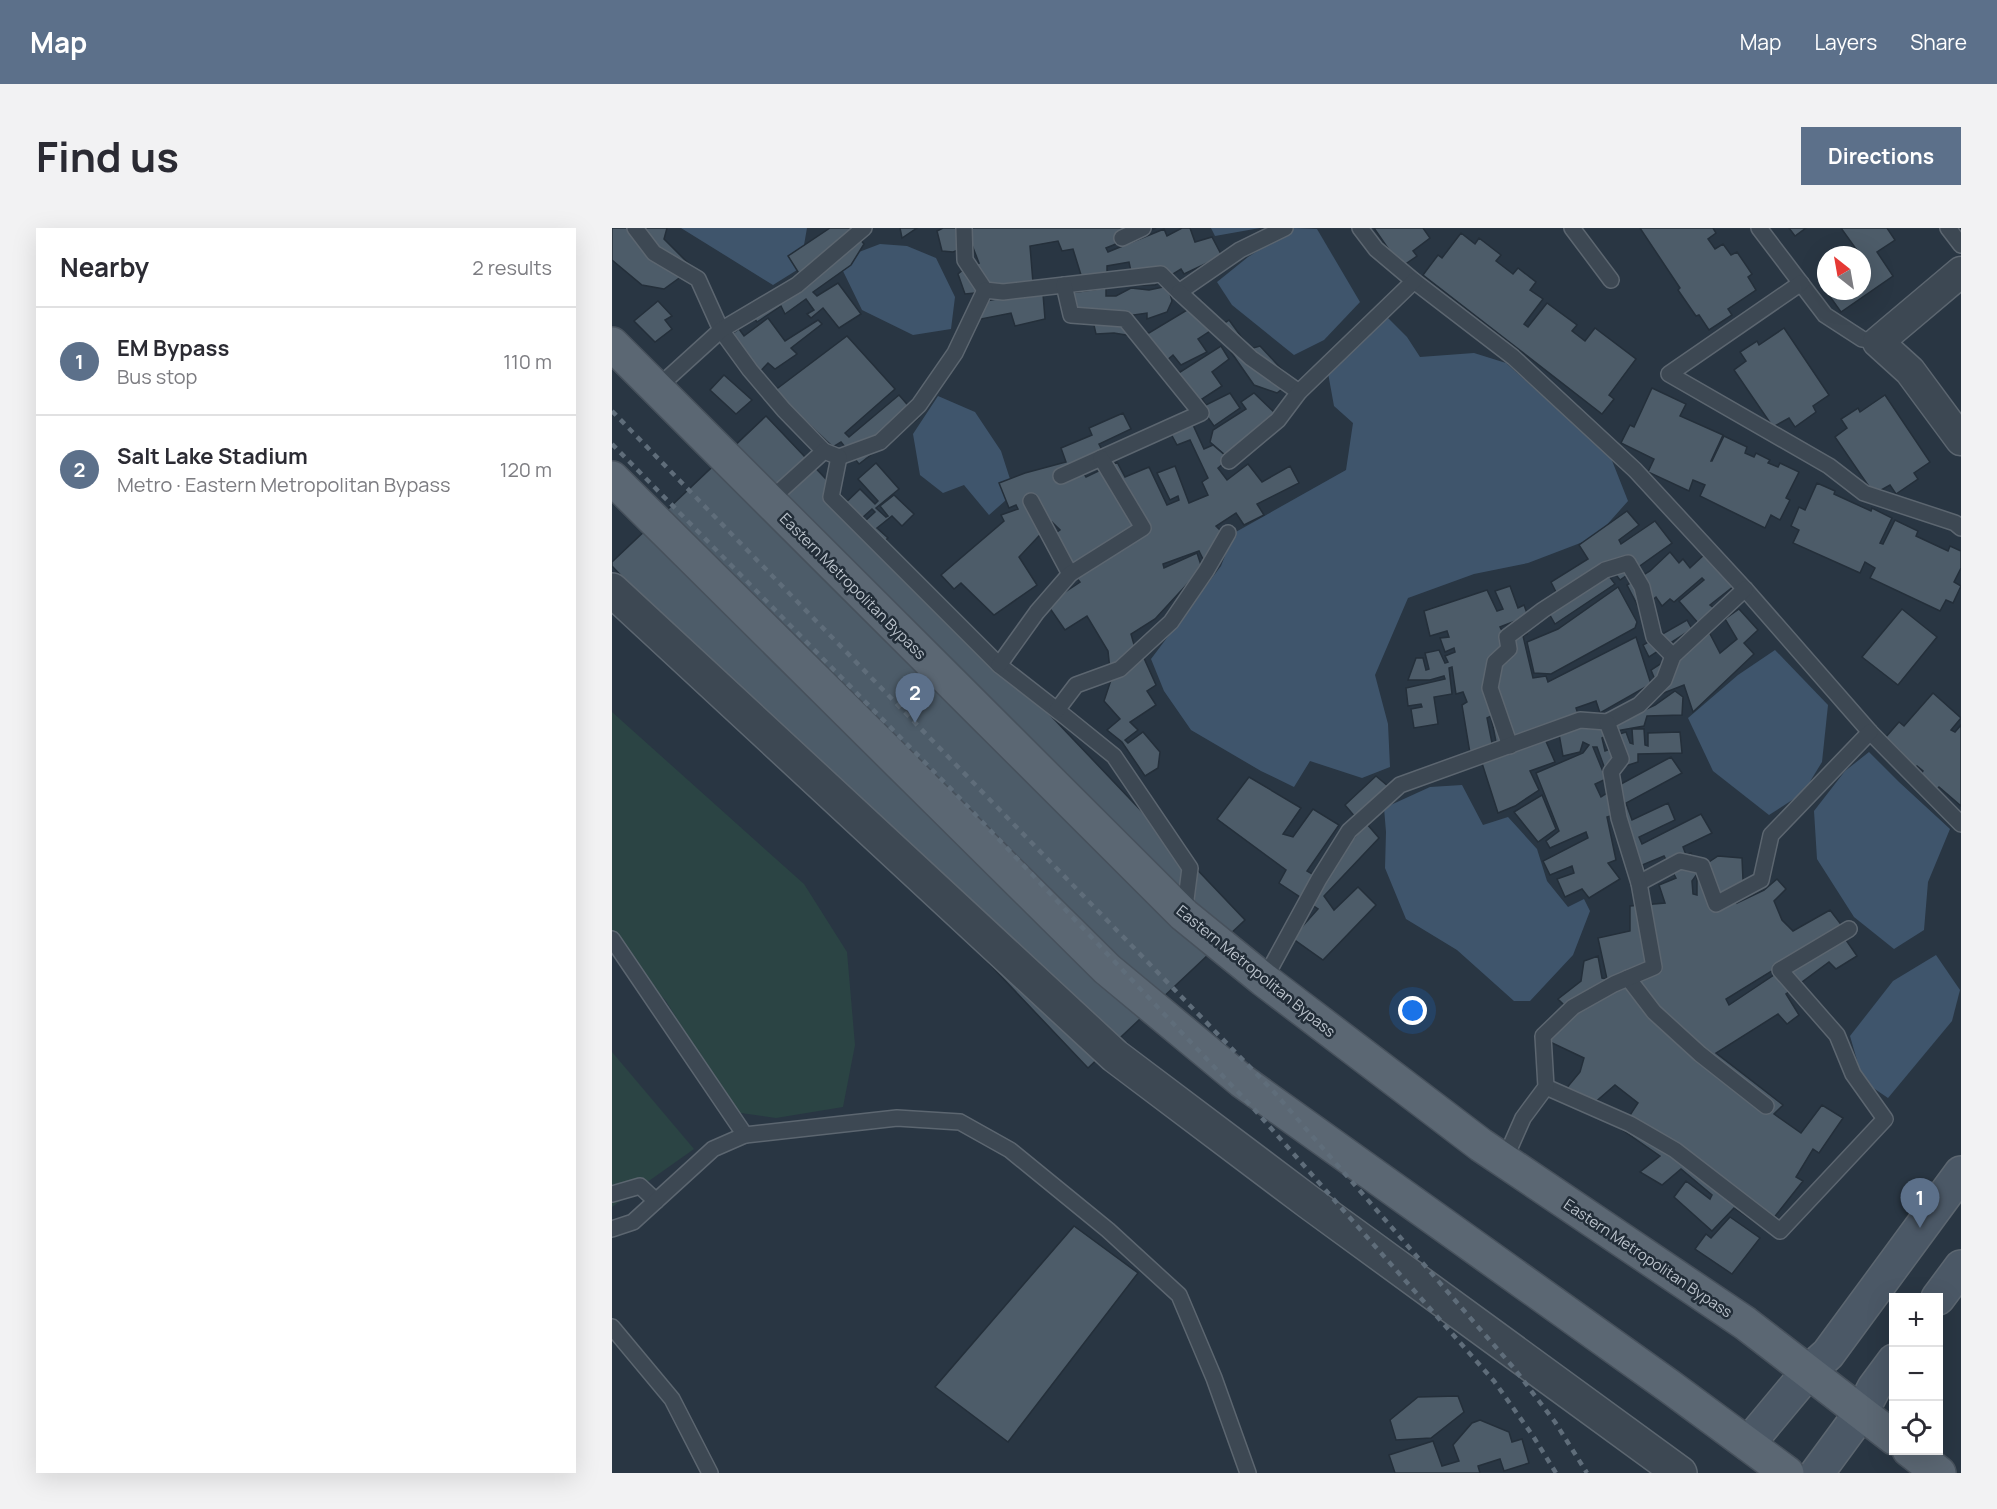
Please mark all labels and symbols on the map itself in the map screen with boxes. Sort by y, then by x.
north arrow [1817,246,1871,300]
street label: Eastern Metropolitan Bypass [775,508,931,664]
pin: 2 [896,674,934,723]
street label: Eastern Metropolitan Bypass [1172,900,1340,1042]
your location [1398,996,1427,1025]
pin: 1 [1900,1178,1940,1228]
street label: Eastern Metropolitan Bypass [1560,1194,1737,1322]

